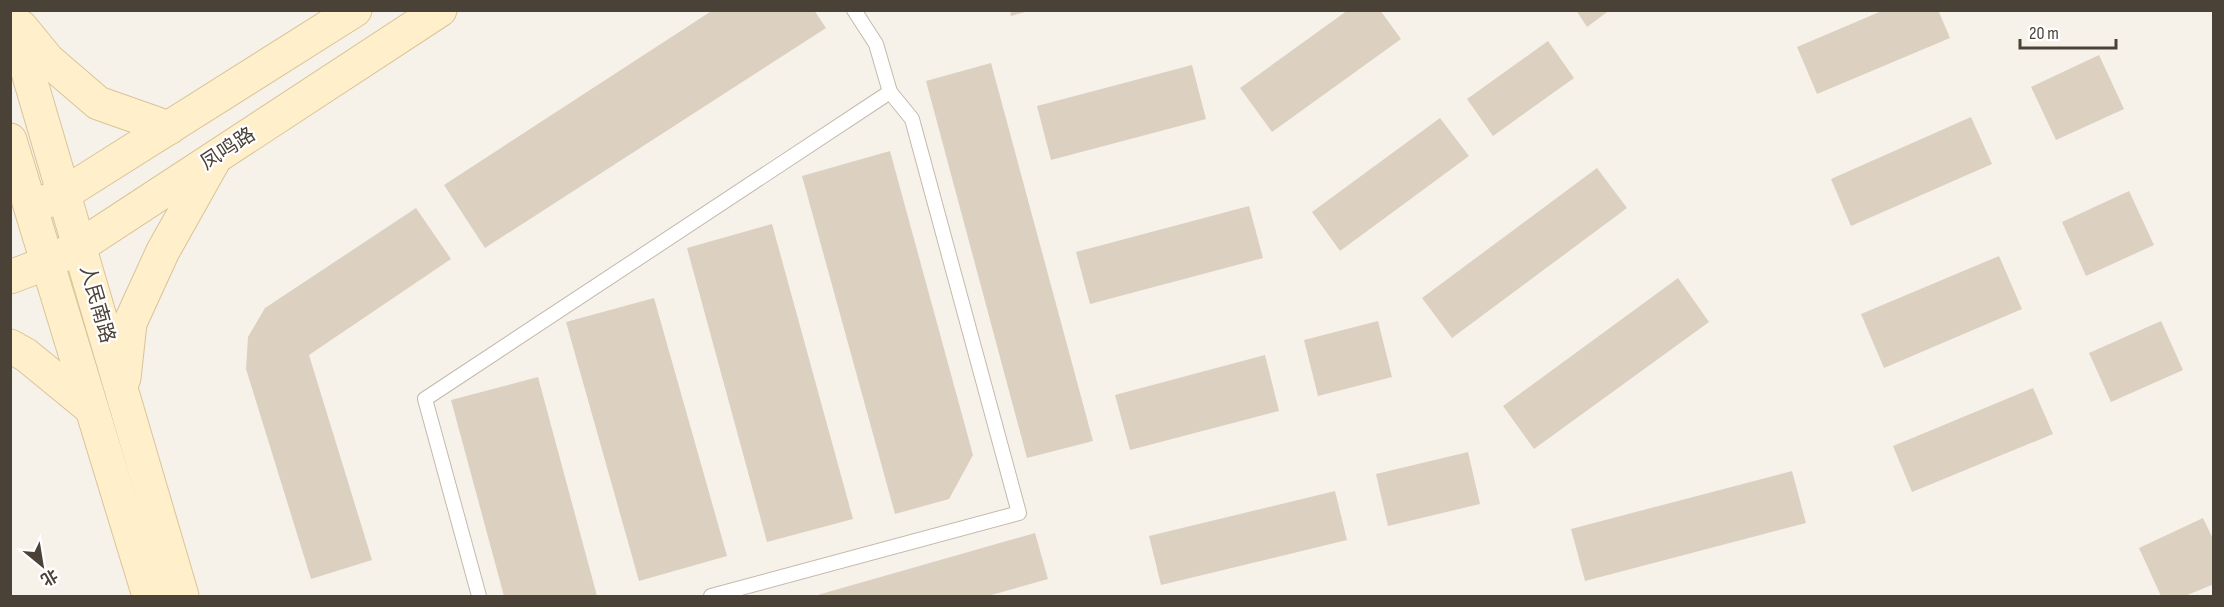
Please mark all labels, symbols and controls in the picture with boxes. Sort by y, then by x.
scale bar [2020,12,2116,50]
text: 20 m [2029,23,2059,44]
street label: 凤鸣路 [196,123,260,175]
street label: 人民南路 [74,262,120,346]
north arrow [12,535,72,595]
text: 北 [37,564,60,589]

